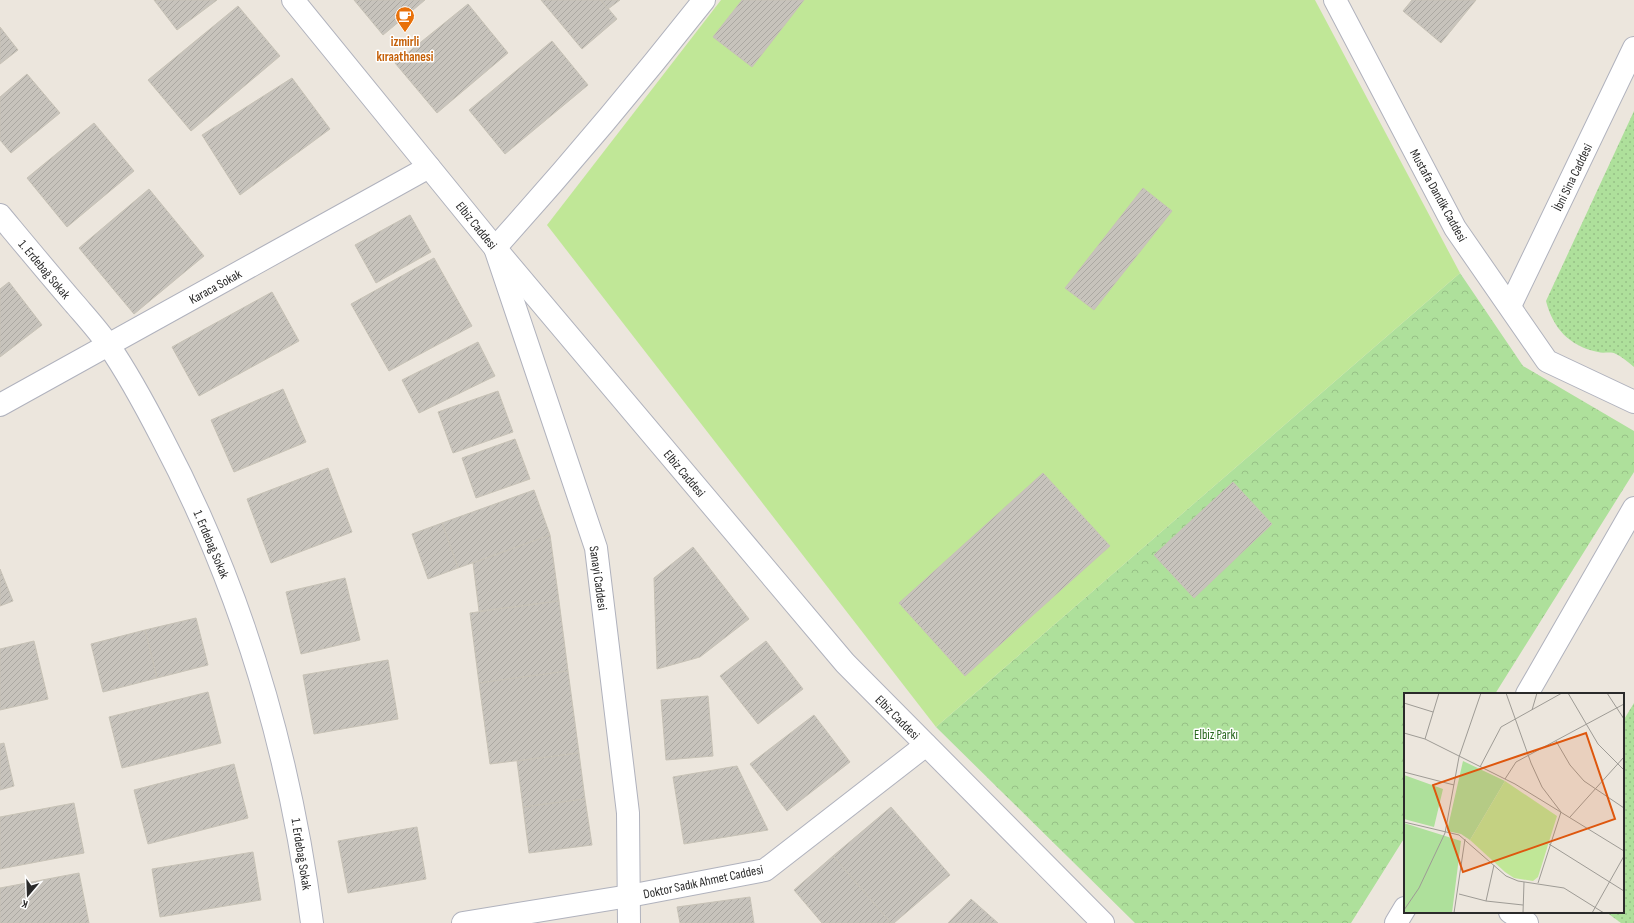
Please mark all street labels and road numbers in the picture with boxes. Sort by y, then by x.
street label: İbni Sina Caddesi [1549,141,1596,214]
street label: Mustafa Dandik Caddesi [1406,146,1470,245]
street label: Elbiz Caddesi [452,199,500,253]
street label: 1. Erdebağ Sokak [15,237,74,303]
street label: Karaca Sokak [187,266,244,308]
street label: Elbiz Caddesi [660,447,709,500]
street label: 1. Erdebağ Sokak [190,508,233,581]
street label: Sanayi Caddesi [586,545,610,611]
street label: Elbiz Caddesi [872,692,923,743]
street label: 1. Erdebağ Sokak [287,817,315,891]
street label: Doktor Sadık Ahmet Caddesi [642,861,765,903]

